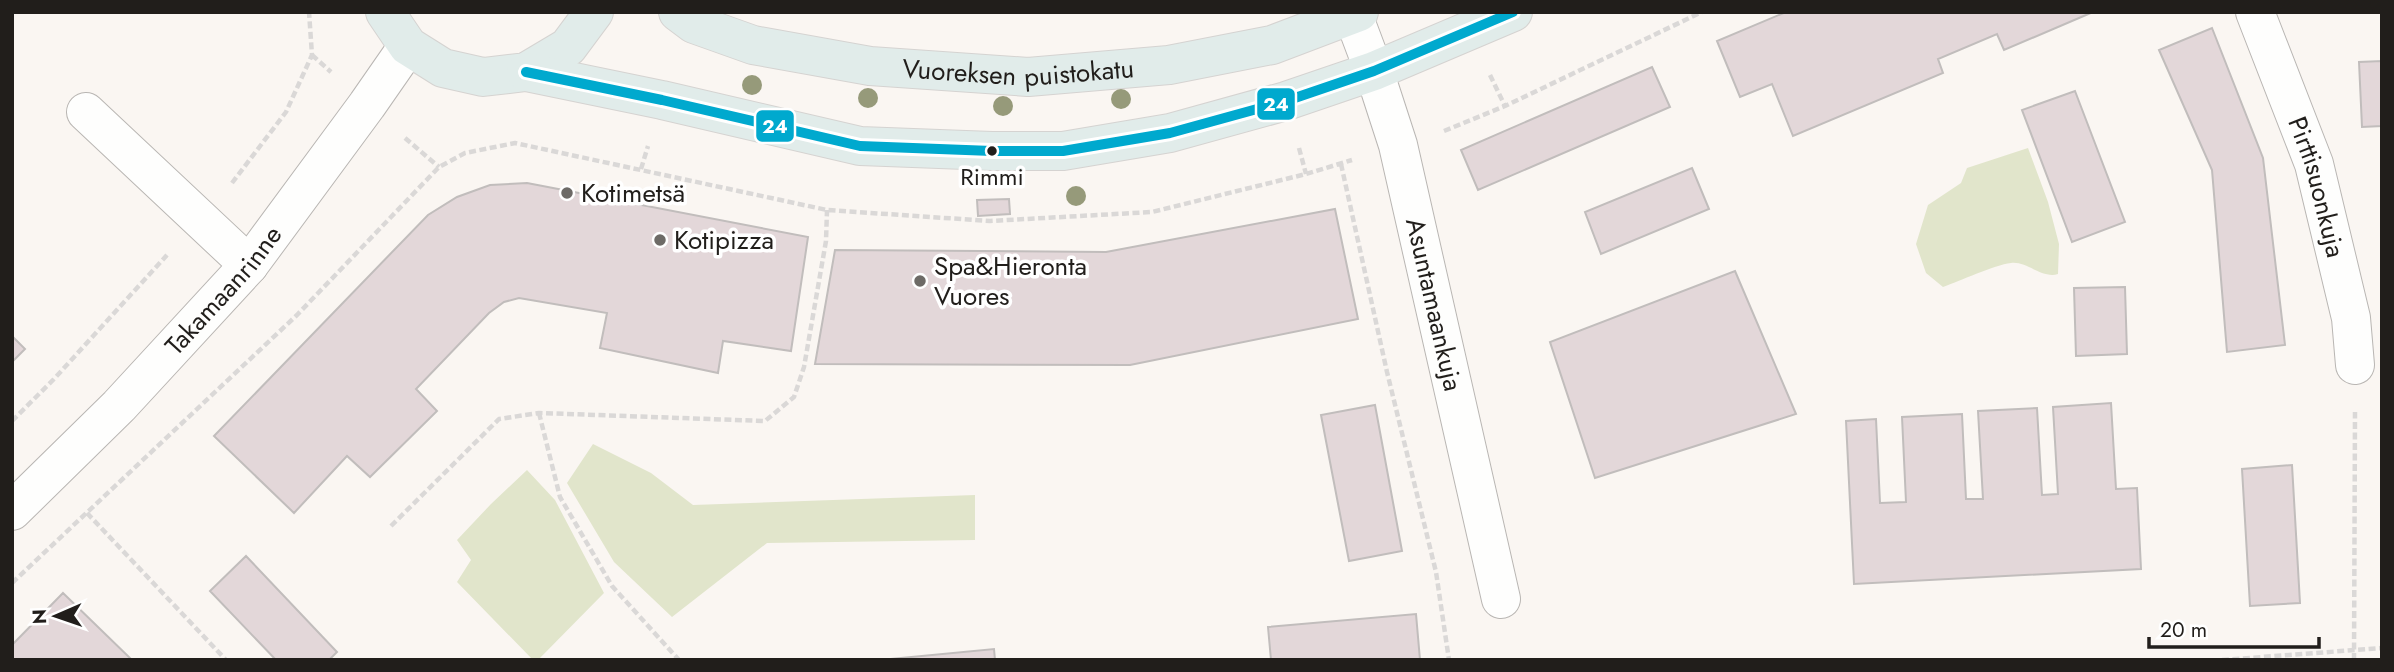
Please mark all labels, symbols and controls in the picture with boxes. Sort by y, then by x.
street label: Vuoreksen puistokatu [901,49,1135,96]
line badge: 24 [1256,87,1296,121]
text: 24 [1263,91,1289,118]
line badge: 24 [755,109,795,143]
street label: Pirttisuonkuja [2278,111,2355,261]
text: 24 [762,113,788,140]
marker: Rimmi [985,144,999,158]
place label: Rimmi [960,159,1024,194]
place label: Kotimetsä [581,174,685,212]
marker: Kotimetsä [559,185,575,201]
street label: Asuntamaankuja [1396,214,1472,395]
street label: Takamaanrinne [156,218,291,363]
place label: Kotipizza [674,221,774,259]
marker: Kotipizza [652,232,668,248]
place label: Spa&Hieronta Vuores [934,247,1087,315]
marker: Spa&Hieronta Vuores [912,273,928,289]
north arrow [21,581,91,651]
scale bar [2149,606,2319,650]
text: N [26,609,53,625]
text: 20 m [2160,615,2207,645]

